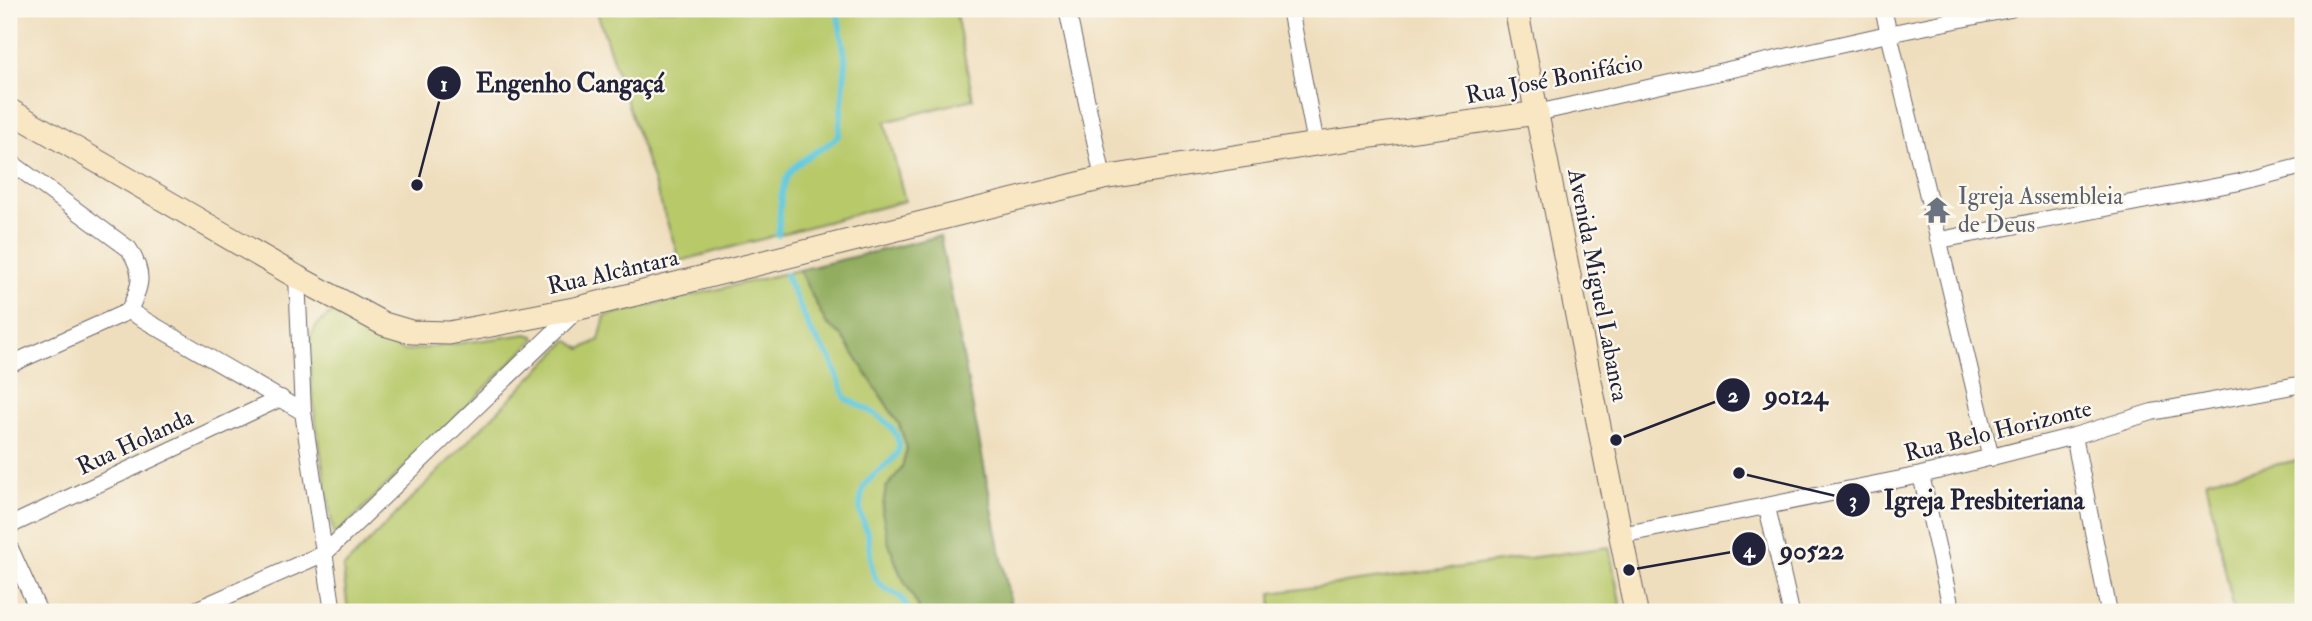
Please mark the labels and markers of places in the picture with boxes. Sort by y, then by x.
callout: Engenho Cangaçá [427,60,678,107]
place label: Igreja Assembleia de Deus [1958,181,2124,240]
temple icon: Igreja Assembleia de Deus [1922,195,1952,225]
callout: 90124 [1716,371,1842,418]
callout: Igreja Presbiteriana [1835,476,2099,523]
callout: 90522 [1731,526,1858,573]

